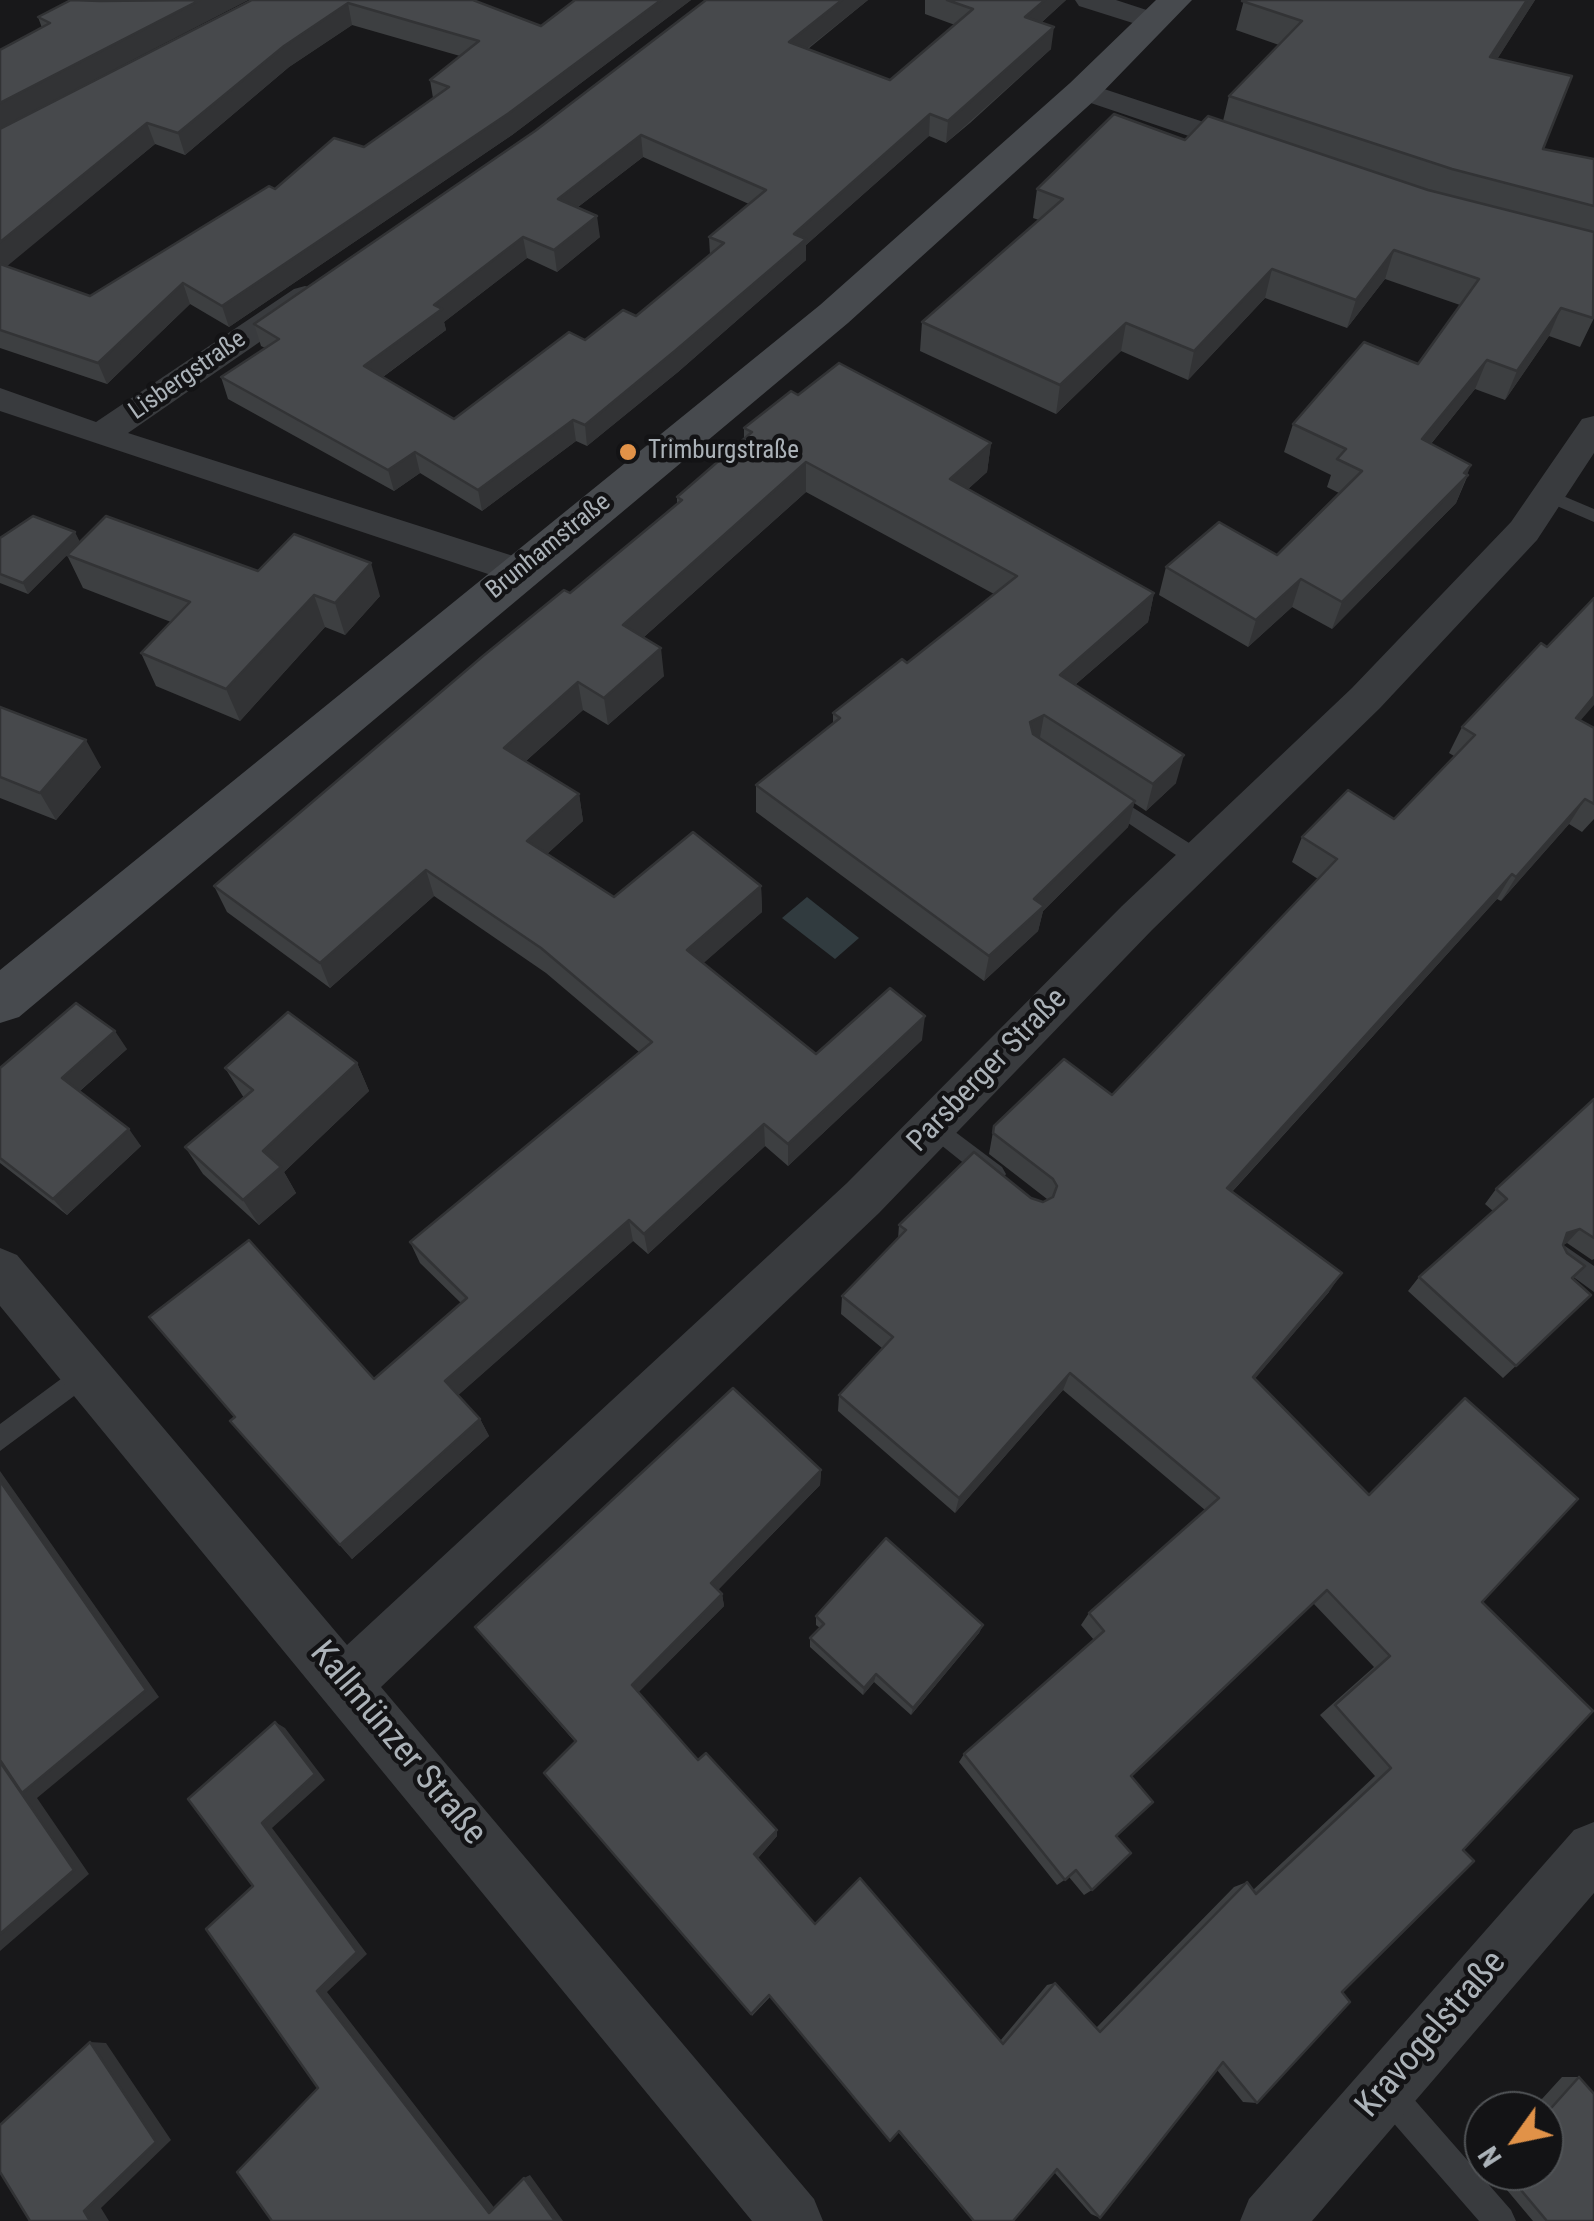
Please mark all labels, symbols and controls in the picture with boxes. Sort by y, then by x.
street label: Lisbergstraße [124,325,252,427]
place label: Trimburgstraße [648,437,799,467]
marker: Trimburgstraße [617,441,639,463]
street label: Brunhamstraße [481,488,617,606]
street label: Parsberger Straße [901,982,1075,1160]
street label: Kallmünzer Straße [300,1634,494,1854]
street label: Kravogelstraße [1348,1943,1516,2127]
north arrow [1464,2091,1564,2191]
text: N [1472,2140,1509,2173]

